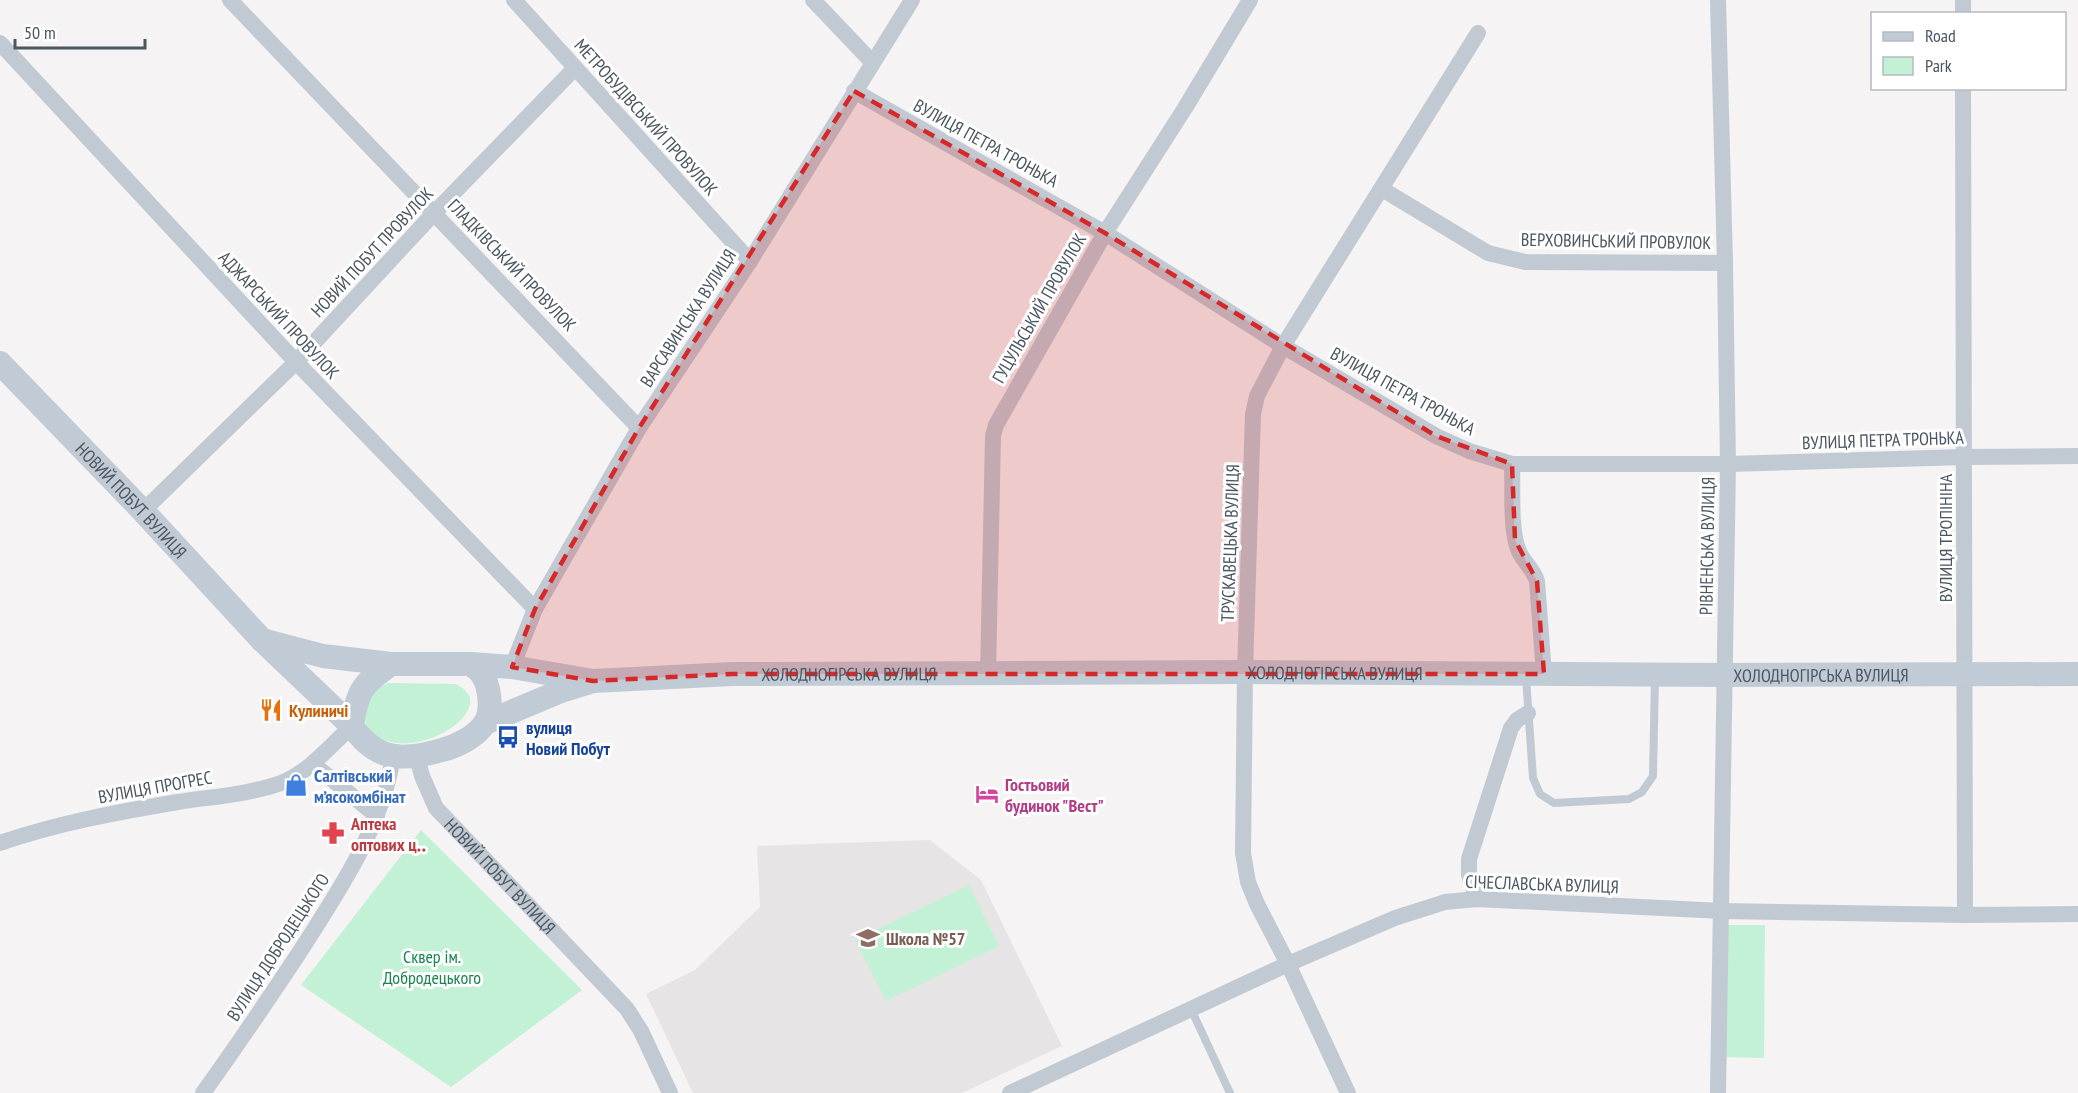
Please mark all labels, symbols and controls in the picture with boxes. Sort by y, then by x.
scale bar [15,12,146,50]
legend [1871,12,2066,90]
text: 50 m [24,21,56,44]
text: Road [1925,24,1956,47]
street label: МЕТРОБУДІВСЬКИЙ ПРОВУЛОК [570,34,723,200]
text: Park [1925,54,1952,77]
street label: ВУЛИЦЯ ПЕТРА ТРОНЬКА [910,94,1063,193]
street label: НОВИЙ ПОБУТ ПРОВУЛОК [306,182,438,322]
street label: ГЛАДКІВСЬКИЙ ПРОВУЛОК [443,194,581,336]
street label: ВЕРХОВИНСЬКИЙ ПРОВУЛОК [1521,228,1711,254]
street label: ГУЦУЛЬСЬКИЙ ПРОВУЛОК [987,229,1091,387]
street label: ВАРСАВИНСЬКА ВУЛИЦЯ [635,245,741,391]
street label: АДЖАРСЬКИЙ ПРОВУЛОК [214,246,344,384]
street label: ВУЛИЦЯ ПЕТРА ТРОНЬКА [1327,342,1480,441]
street label: ВУЛИЦЯ ПЕТРА ТРОНЬКА [1802,426,1965,454]
street label: НОВИЙ ПОБУТ ВУЛИЦЯ [71,437,192,563]
street label: ТРУСКАВЕЦЬКА ВУЛИЦЯ [1216,464,1244,622]
street label: ВУЛИЦЯ ТРОПІНІНА [1934,473,1957,602]
street label: РІВНЕНСЬКА ВУЛИЦЯ [1694,477,1720,615]
street label: ХОЛОДНОГІРСЬКА ВУЛИЦЯ [1247,661,1423,685]
street label: ХОЛОДНОГІРСЬКА ВУЛИЦЯ [761,662,937,685]
street label: ХОЛОДНОГІРСЬКА ВУЛИЦЯ [1733,663,1909,686]
restaurant icon: Кулиничі [258,697,284,723]
place label: Кулиничі [289,699,348,722]
place label: вулиця Новий Побут [526,716,611,760]
bus stop icon: вулиця Новий Побут [495,724,521,750]
place label: Салтівський м’ясокомбінат [314,764,406,808]
street label: ВУЛИЦЯ ПРОГРЕС [96,766,214,808]
shop icon: Салтівський м’ясокомбінат [283,772,309,798]
place label: Гостьовий будинок "Вест" [1005,773,1104,817]
hotel icon: Гостьовий будинок "Вест" [974,781,1000,807]
place label: Аптека оптових ц‥ [350,812,426,856]
street label: НОВИЙ ПОБУТ ВУЛИЦЯ [440,813,561,939]
pharmacy icon: Аптека оптових ц‥ [320,820,346,846]
street label: ВУЛИЦЯ ДОБРОДЕЦЬКОГО [222,869,334,1025]
street label: СІЧЕСЛАВСЬКА ВУЛИЦЯ [1465,870,1619,898]
school or university icon: Школа №57 [855,925,881,951]
place label: Школа №57 [886,927,965,950]
park label: Сквер ім. Добродецького [383,945,481,989]

